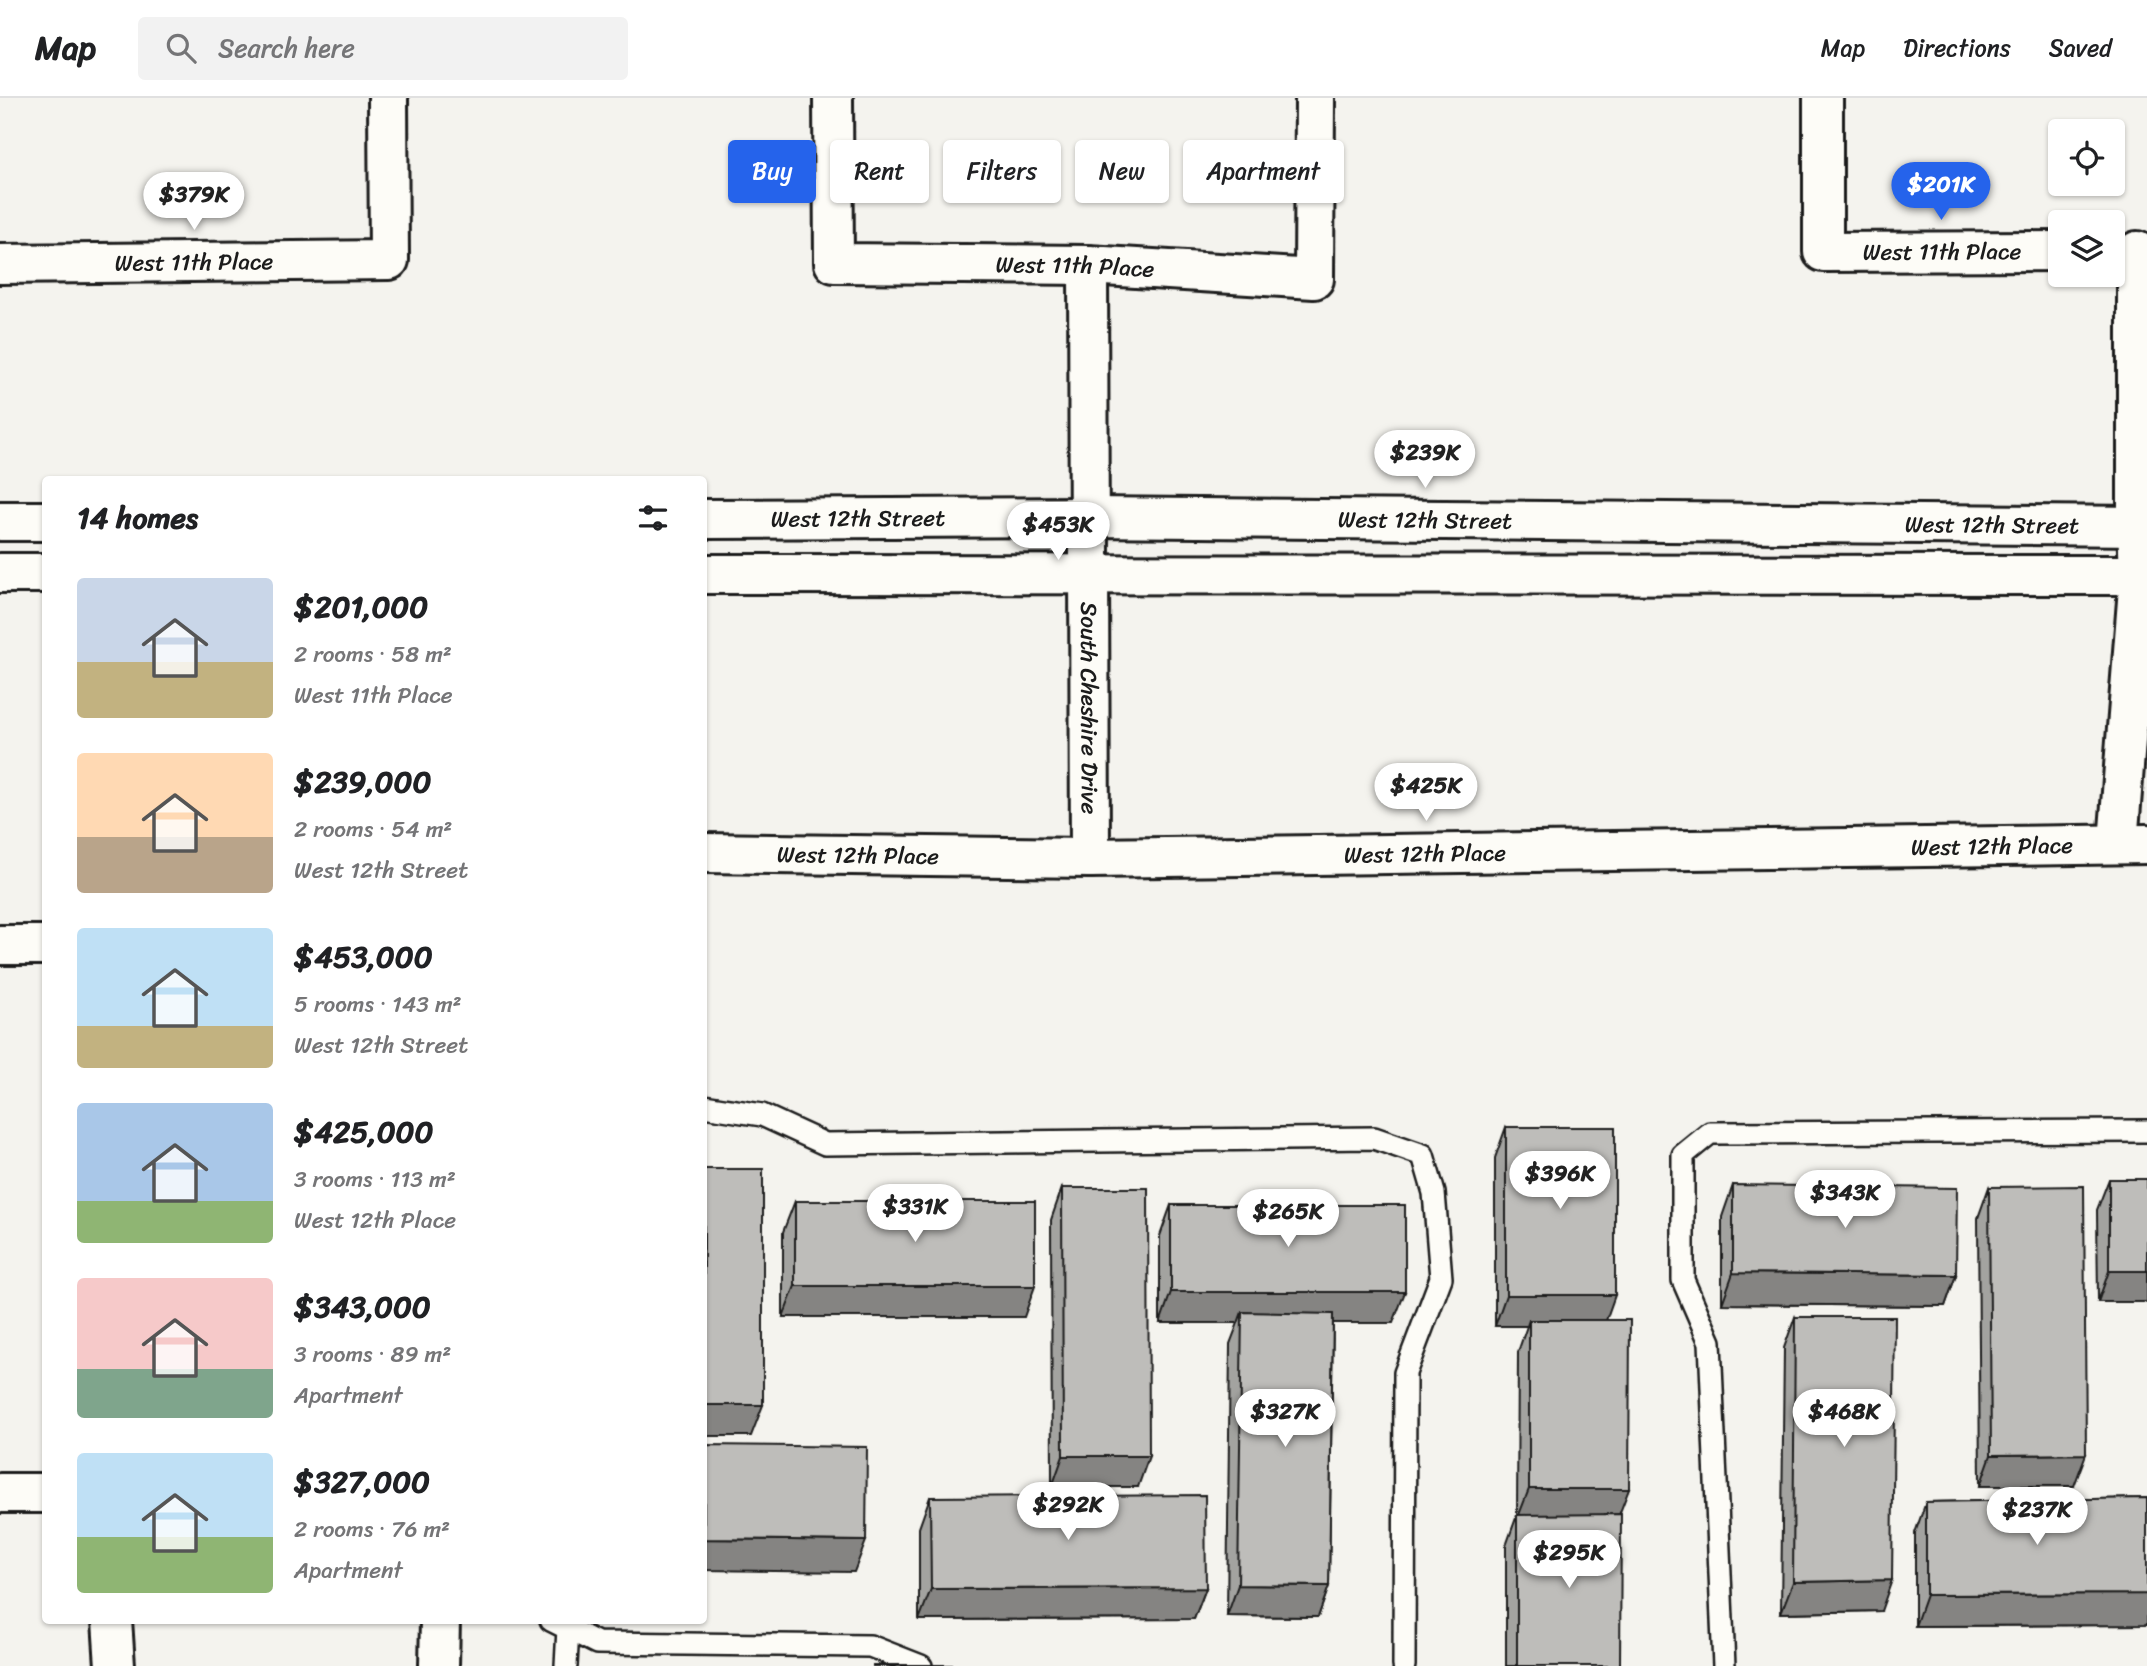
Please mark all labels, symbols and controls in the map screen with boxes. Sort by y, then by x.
search box [138,17,628,80]
text: Map [35,19,96,77]
text: Search here [218,25,355,71]
text: Map [1821,27,1865,69]
text: Directions [1903,27,2011,69]
text: Saved [2049,27,2112,69]
icon: search [162,29,200,67]
map controls [2048,119,2125,287]
button: locate [2048,119,2125,196]
chip: Buy [728,140,816,203]
chip: Rent [830,140,929,203]
chip: Filters [943,140,1061,203]
chip: New [1075,140,1169,203]
chip: Apartment [1183,140,1344,203]
pin: $201K [1892,162,1990,222]
text: $201K [1907,164,1975,205]
pin: $379K [145,172,243,232]
text: $379K [159,174,229,215]
button: layers [2048,210,2125,287]
street label: West 11th Place [1863,231,2022,272]
street label: West 11th Place [114,241,274,283]
street label: West 11th Place [995,244,1156,290]
pin: $239K [1376,430,1474,490]
text: $239K [1390,432,1460,473]
text: 14 homes [77,491,198,545]
street label: West 12th Street [771,497,945,539]
icon: filters [634,499,672,537]
street label: West 12th Street [1338,499,1512,541]
pin: $453K [1009,503,1107,562]
street label: West 12th Street [1905,503,2079,546]
text: $453K [1023,504,1093,545]
text: $201,000 [294,580,428,634]
street label: South Cheshire Drive [1069,602,1110,814]
icon: home [133,606,217,690]
text: 2 rooms · 58 m² [294,634,452,675]
text: West 11th Place [294,675,453,716]
text: $239,000 [294,755,431,809]
pin: $425K [1377,764,1475,823]
text: $425K [1390,765,1462,806]
icon: home [133,781,217,865]
text: 2 rooms · 54 m² [294,809,452,850]
street label: West 12th Place [1911,824,2073,868]
street label: West 12th Place [1344,832,1506,875]
street label: West 12th Place [777,833,939,877]
text: West 12th Street [294,850,468,891]
text: $453,000 [294,930,433,984]
icon: home [133,956,217,1040]
text: 5 rooms · 143 m² [294,984,462,1025]
text: West 12th Street [294,1025,468,1066]
text: $425,000 [294,1105,434,1159]
icon: home [133,1131,217,1215]
pin: $396K [1511,1152,1609,1211]
text: $396K [1525,1153,1595,1194]
text: 3 rooms · 113 m² [294,1159,456,1200]
pin: $343K [1796,1170,1894,1230]
text: $343K [1810,1172,1880,1213]
pin: $331K [866,1184,964,1244]
text: $331K [883,1186,947,1227]
pin: $265K [1239,1190,1337,1249]
text: $265K [1253,1191,1323,1232]
text: West 12th Place [294,1200,456,1241]
text: $343,000 [294,1280,431,1334]
icon: home [133,1306,217,1390]
text: 3 rooms · 89 m² [294,1334,451,1375]
text: Apartment [294,1375,403,1416]
pin: $327K [1236,1390,1334,1449]
pin: $468K [1795,1390,1893,1449]
text: $327K [1251,1391,1319,1432]
text: $468K [1809,1391,1879,1432]
text: $327,000 [294,1455,430,1509]
icon: home [133,1481,217,1565]
pin: $292K [1019,1482,1117,1542]
text: $292K [1033,1484,1103,1525]
pin: $237K [1988,1488,2086,1547]
text: $237K [2003,1489,2071,1530]
text: 2 rooms · 76 m² [294,1509,450,1550]
pin: $295K [1520,1530,1618,1590]
text: $295K [1534,1532,1604,1573]
text: Apartment [294,1550,403,1591]

